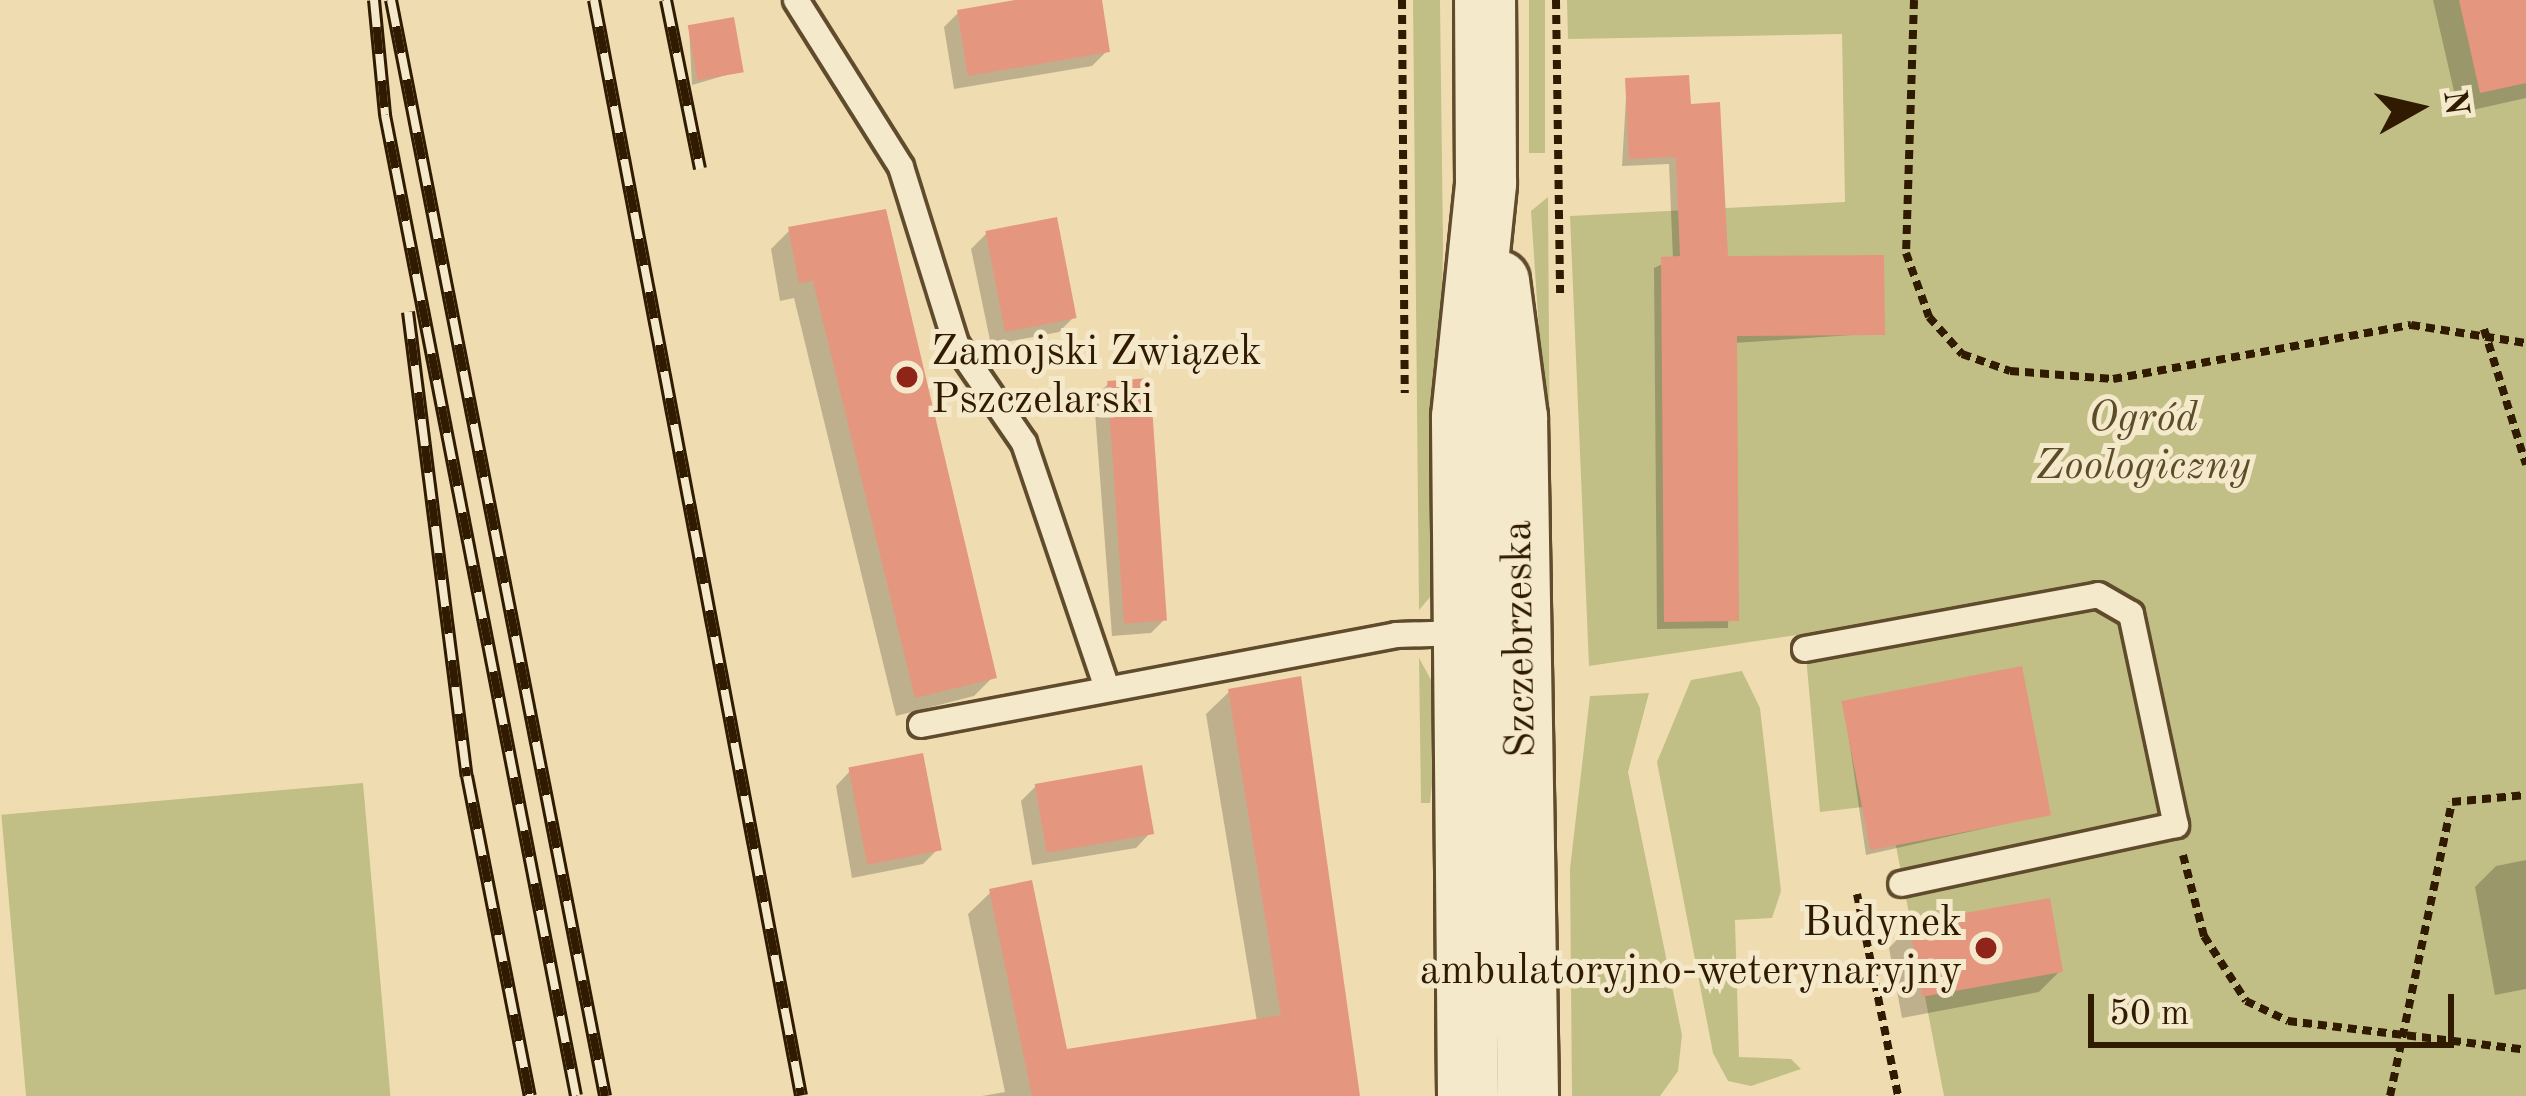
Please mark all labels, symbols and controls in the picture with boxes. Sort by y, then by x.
north arrow [2358,48,2478,168]
text: N [2436,88,2472,118]
place label: Zamojski Związek Pszczelarski [931,328,1262,427]
marker: Zamojski Związek Pszczelarski [894,364,920,390]
park label: Ogród Zoologiczny [2036,394,2250,492]
street label: Szczebrzeska [1494,520,1548,758]
place label: Budynek ambulatoryjno-weterynaryjny [1420,899,1962,998]
marker: Budynek ambulatoryjno-weterynaryjny [1973,935,1999,961]
scale bar [2094,970,2460,1044]
text: 50 m [2109,997,2189,1033]

